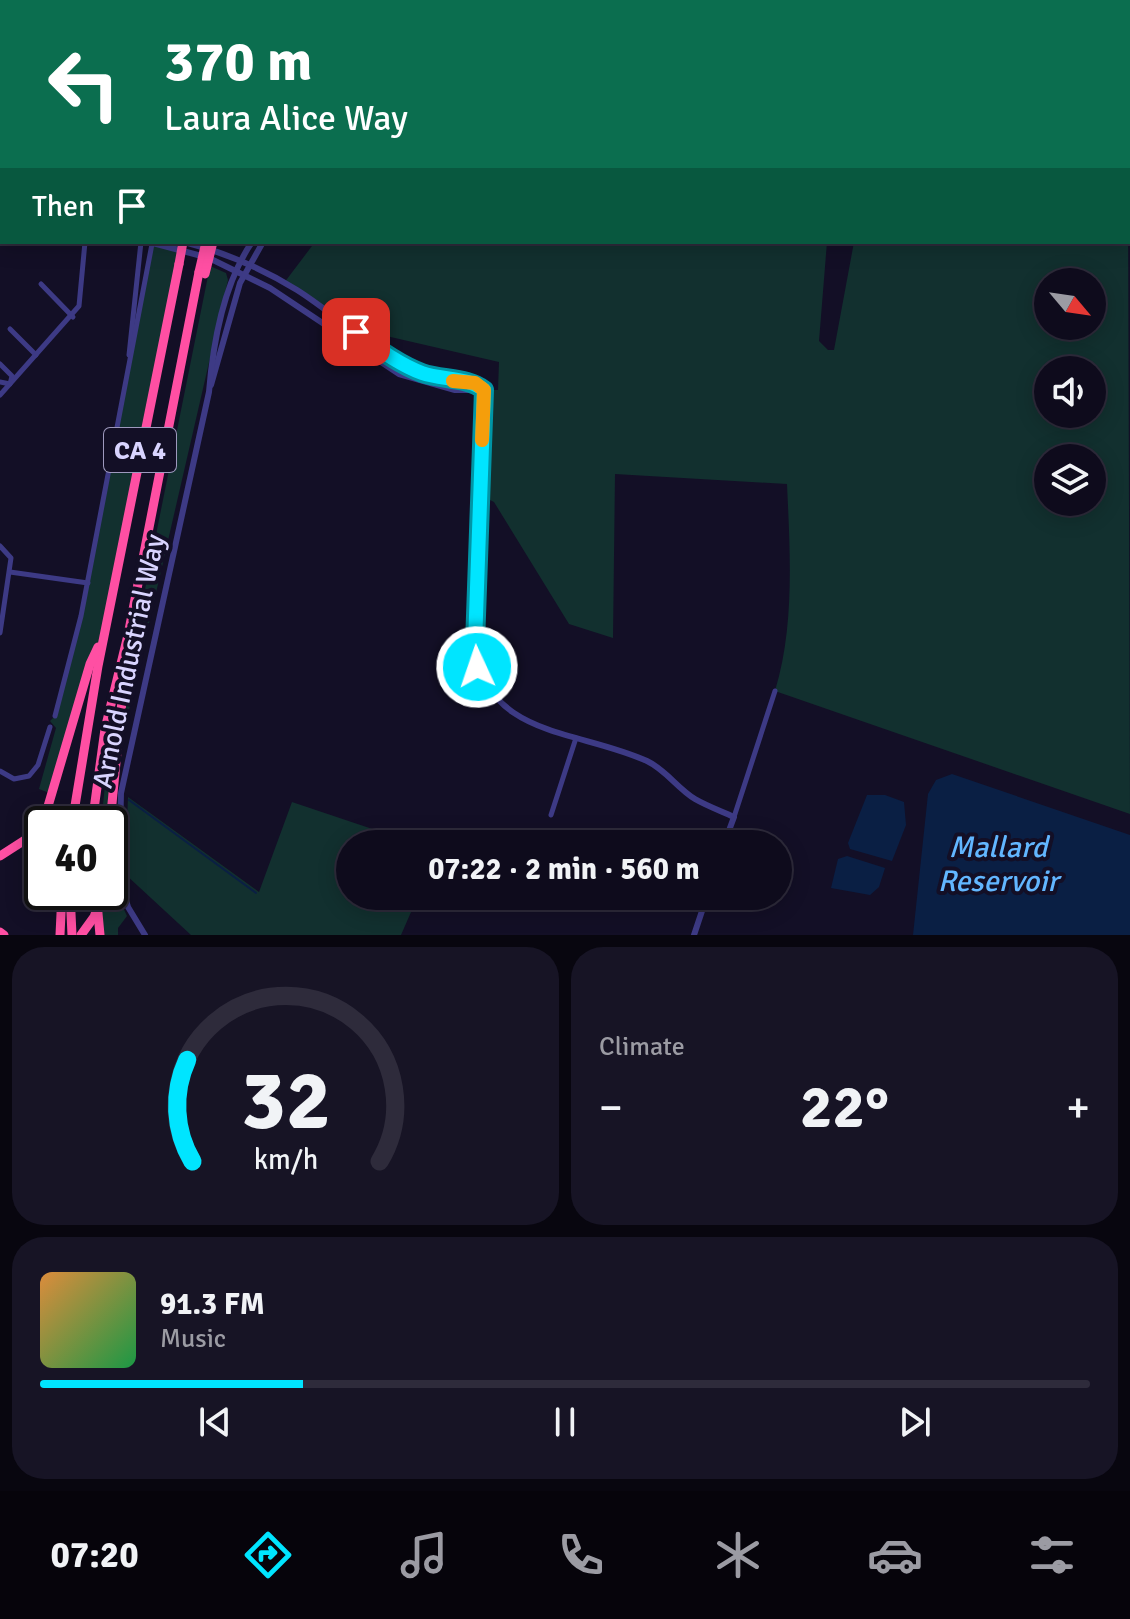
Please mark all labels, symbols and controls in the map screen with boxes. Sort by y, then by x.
text: 370 m [164,27,312,96]
icon: left [32,32,136,136]
text: Laura Alice Way [164,96,408,141]
icon: arrive [110,184,154,228]
text: Then [32,188,94,225]
north arrow [1034,268,1106,340]
map controls [1034,268,1106,516]
pin [322,298,390,366]
icon: arrive [334,310,378,354]
button: sound [1034,356,1106,428]
road number: CA 4 [104,428,176,472]
button: layers [1034,444,1106,516]
street label: Arnold Industrial Way [85,531,172,791]
position arrow [435,625,519,709]
speed limit sign: 40 [24,806,128,910]
water label: Mallard Reservoir [938,829,1062,900]
text: 07:22 · 2 min · 560 m [428,851,700,888]
text: Climate [599,1031,685,1063]
text: 32 [241,1050,330,1152]
text: 22° [800,1071,889,1145]
text: − [599,1081,623,1135]
text: + [1066,1081,1090,1135]
text: km/h [253,1142,318,1177]
text: 91.3 FM [160,1286,265,1323]
text: Music [160,1323,226,1355]
icon: previous [193,1400,237,1444]
icon: pause [543,1400,587,1444]
icon: next [893,1400,937,1444]
icon: directions [240,1527,296,1583]
icon: music [396,1527,452,1583]
icon: phone [553,1527,609,1583]
icon: climate [710,1527,766,1583]
icon: car [867,1527,923,1583]
icon: filters [1024,1527,1080,1583]
text: 07:20 [50,1533,139,1578]

